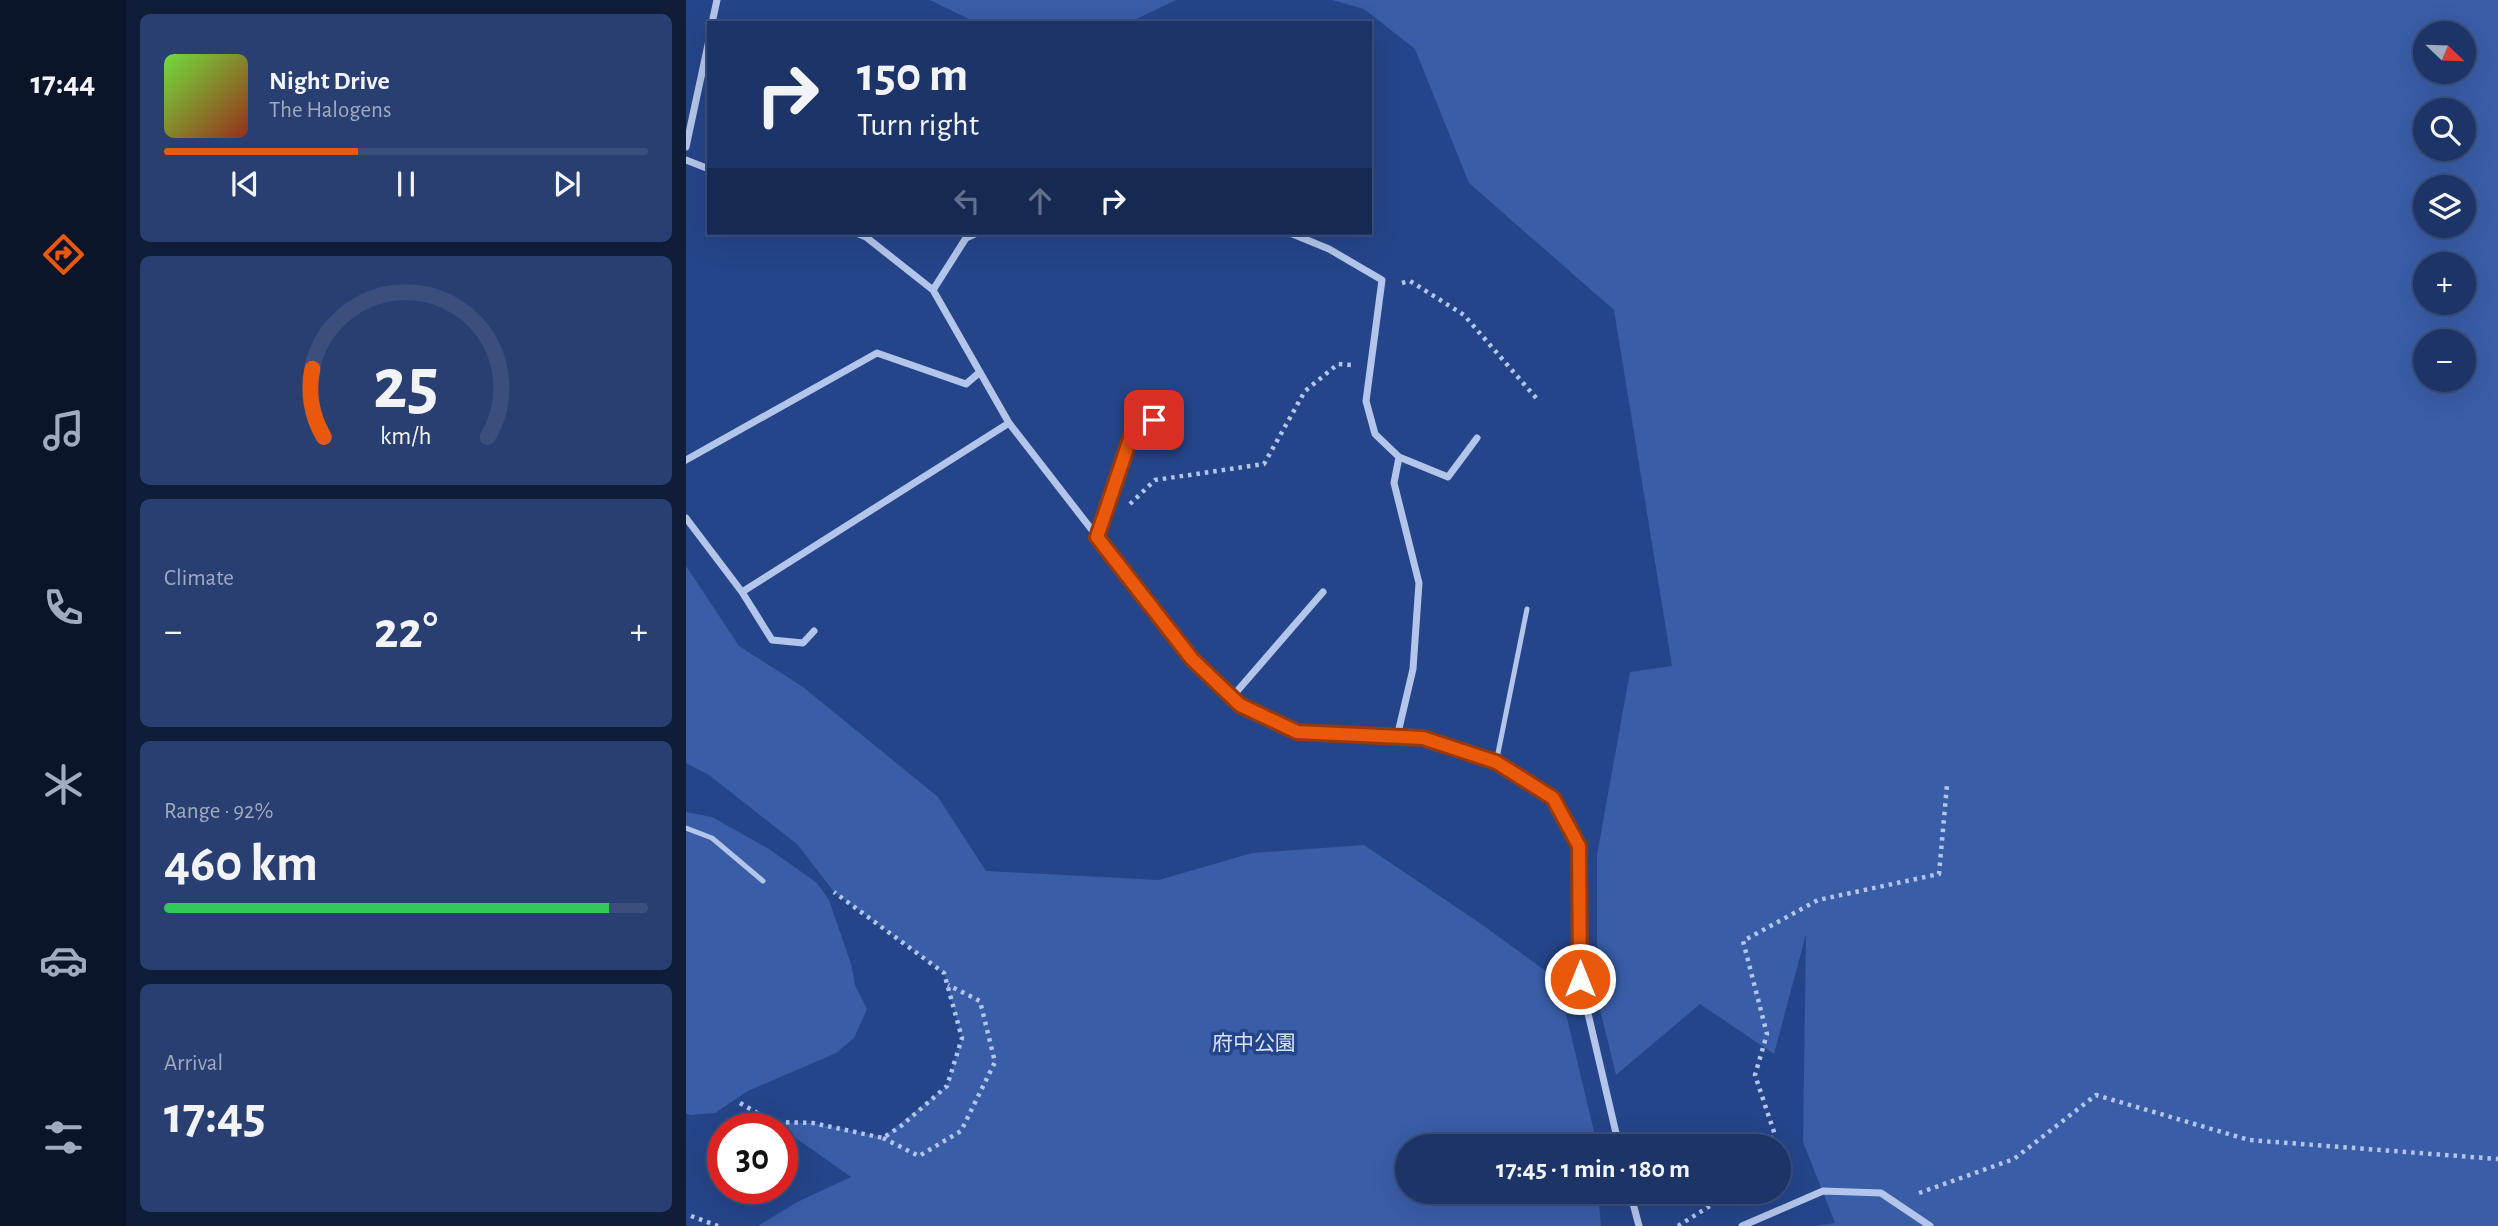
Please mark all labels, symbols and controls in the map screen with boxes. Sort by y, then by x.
north arrow [2413,21,2476,84]
map controls [2413,21,2476,392]
icon: right [742,49,833,140]
text: 150 m [857,51,968,100]
text: 17:44 [31,67,95,99]
text: Night Drive [269,68,390,94]
button: search [2413,98,2476,161]
text: The Halogens [269,99,391,122]
text: Turn right [857,109,979,141]
icon: previous [226,165,264,203]
icon: pause [387,165,425,203]
icon: next [548,165,586,203]
button: layers [2413,175,2476,238]
icon: left [948,182,986,220]
icon: ahead [1021,182,1059,220]
icon: right [1094,182,1132,220]
icon: directions [39,230,88,279]
button: + [2413,252,2476,315]
button: − [2413,329,2476,392]
text: 25 [373,349,439,422]
pin [1124,390,1184,450]
icon: arrive [1135,401,1173,439]
icon: music [39,406,88,455]
text: km/h [380,423,432,448]
text: Climate [164,567,234,590]
icon: phone [39,583,88,632]
text: 22° [374,605,438,657]
text: − [164,613,182,651]
text: + [630,613,648,651]
icon: climate [39,760,88,809]
text: Range · 92% [164,800,273,823]
text: 460 km [164,838,318,890]
icon: car [39,936,88,985]
position arrow [1543,942,1617,1016]
park label: 府中公園 [1212,1032,1296,1054]
text: Arrival [164,1052,223,1075]
text: 17:45 [164,1090,266,1142]
icon: filters [39,1113,88,1162]
speed limit sign: 30 [707,1113,798,1204]
text: 17:45 · 1 min · 180 m [1496,1156,1690,1182]

